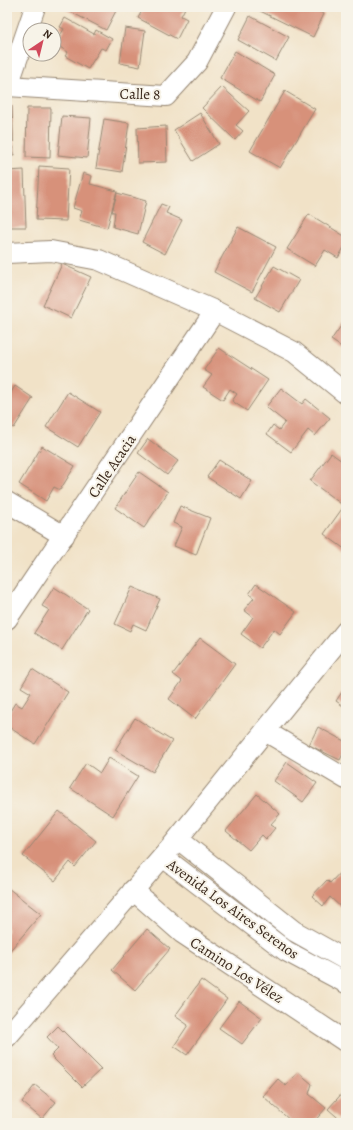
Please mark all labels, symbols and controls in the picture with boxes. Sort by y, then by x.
north arrow [22,22,62,62]
text: N [40,26,55,43]
street label: Calle 8 [119,84,161,104]
street label: Calle Acacia [83,430,141,502]
street label: Avenida Los Aires Serenos [162,854,303,964]
street label: Camino Los Vélez [186,932,288,1008]

